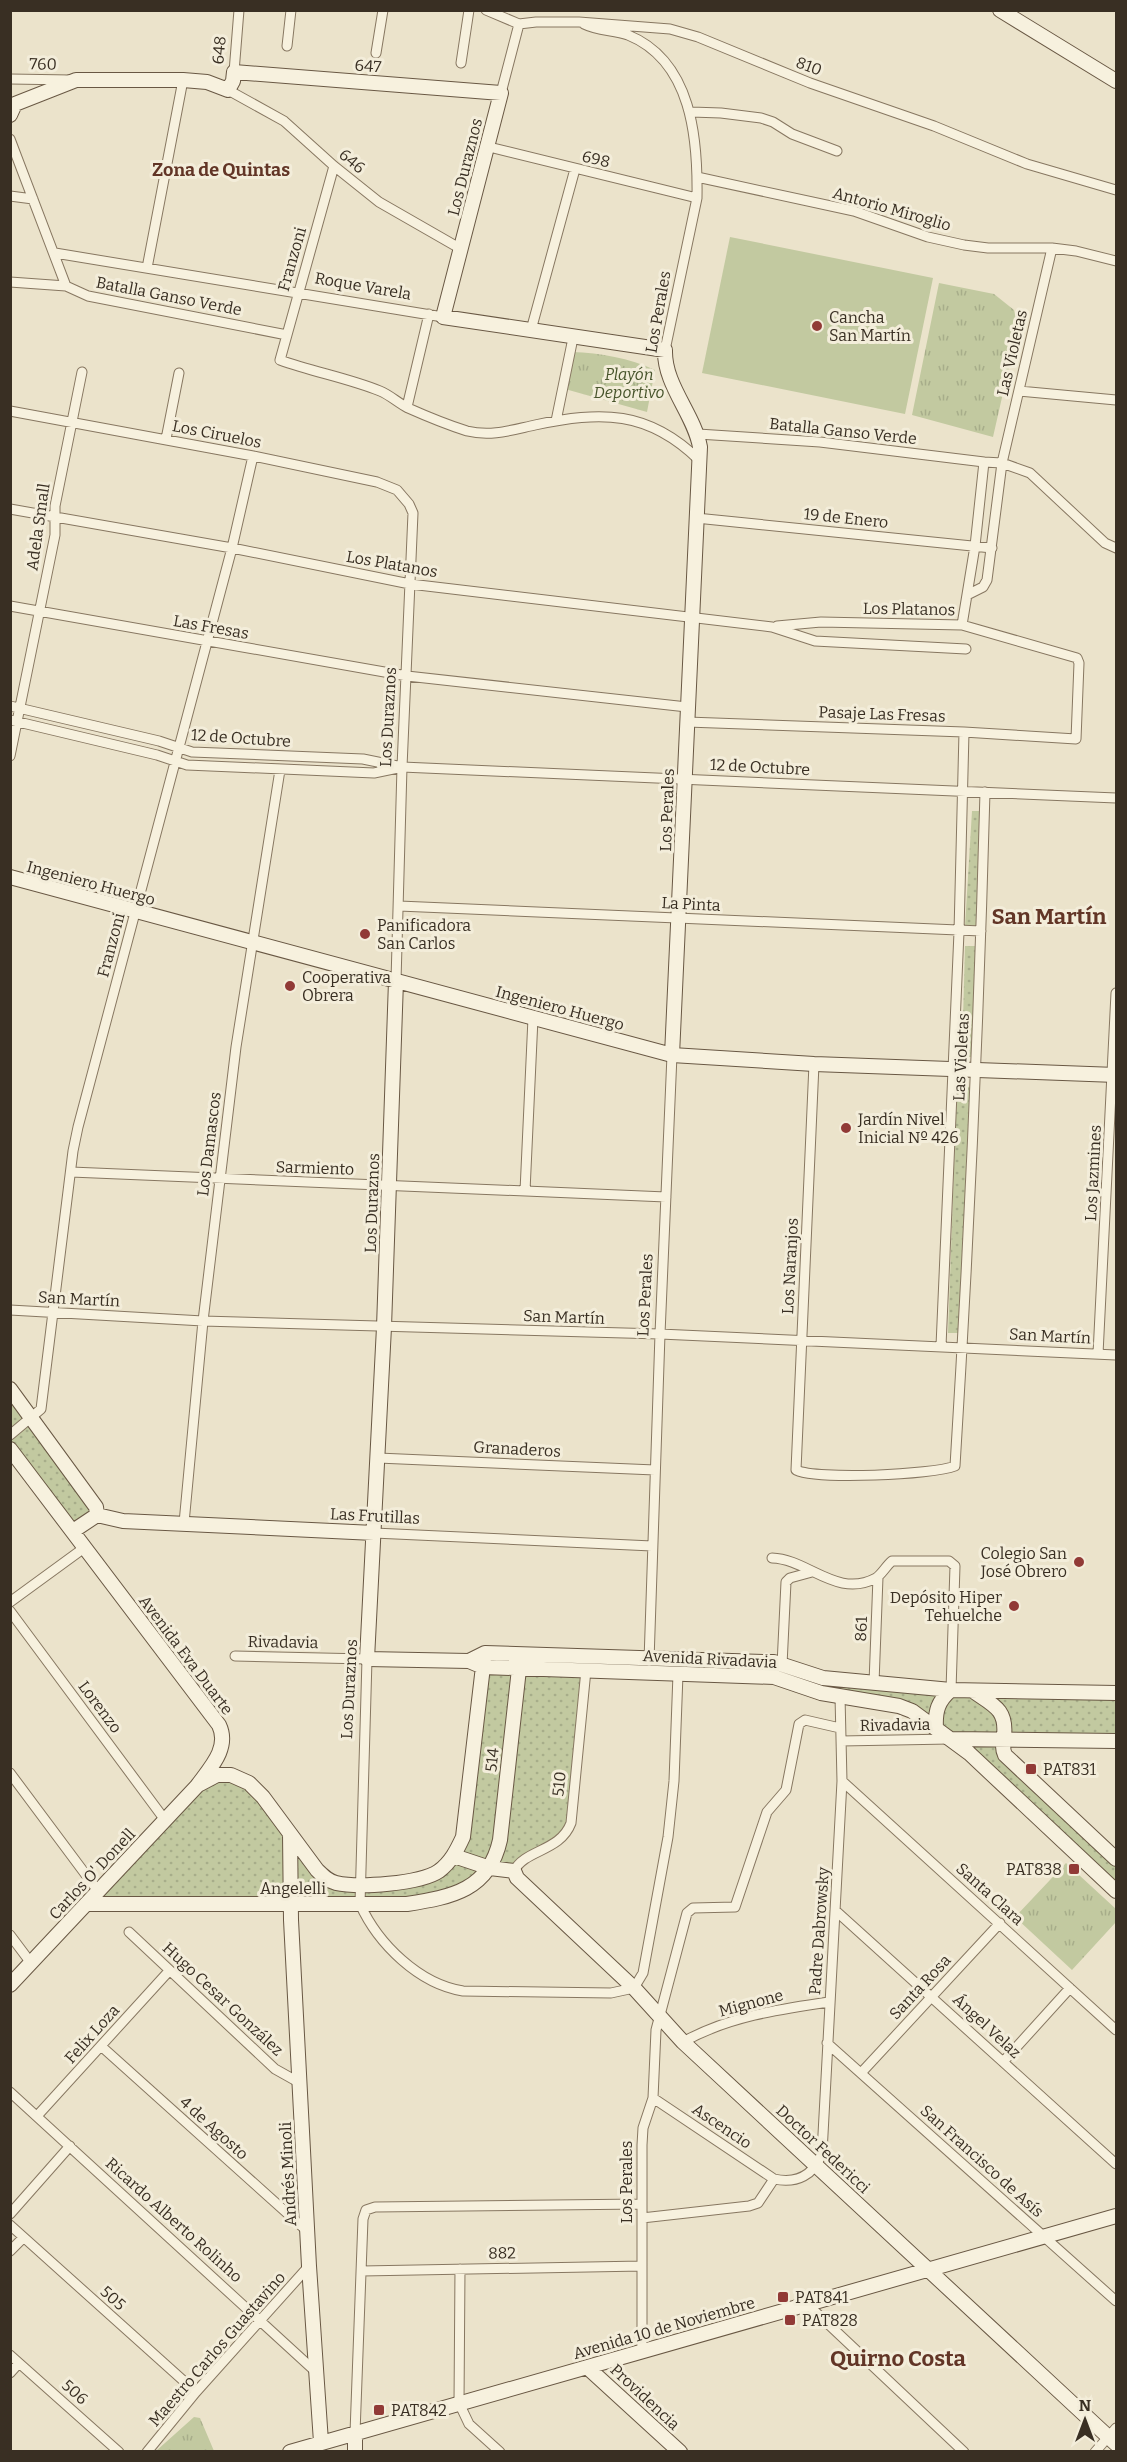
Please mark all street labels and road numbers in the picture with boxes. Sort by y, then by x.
street label: 648 [208,35,230,65]
street label: 810 [793,53,825,79]
street label: 760 [29,54,57,74]
street label: 647 [354,56,382,76]
street label: Los Duraznos [444,116,486,218]
street label: 646 [335,145,369,177]
street label: 698 [580,147,612,171]
street label: Antorio Miroglio [831,183,953,235]
street label: Franzoni [274,224,310,293]
street label: Roque Varela [313,268,413,304]
street label: Los Perales [641,269,675,355]
street label: Batalla Ganso Verde [94,273,244,319]
street label: Las Violetas [993,308,1031,398]
street label: Batalla Ganso Verde [768,414,918,448]
street label: Los Ciruelos [171,416,263,452]
street label: Adela Small [22,482,54,572]
street label: 19 de Enero [803,504,889,532]
street label: Los Platanos [345,547,439,581]
street label: Los Platanos [863,599,955,619]
street label: Las Fresas [172,611,250,643]
street label: Los Duraznos [376,667,400,767]
street label: Pasaje Las Fresas [818,702,946,726]
street label: 12 de Octubre [190,725,292,751]
street label: 12 de Octubre [710,755,810,779]
street label: Los Perales [656,768,678,852]
street label: Ingeniero Huergo [25,857,157,909]
street label: La Pinta [661,893,721,915]
street label: Franzoni [93,910,129,979]
street label: Ingeniero Huergo [494,982,626,1034]
street label: Las Violetas [949,1013,973,1101]
street label: Los Damascos [193,1091,225,1197]
street label: Los Jazmines [1081,1124,1105,1222]
street label: Los Duraznos [361,1153,383,1253]
street label: Sarmiento [275,1157,355,1179]
street label: Los Naranjos [778,1217,802,1315]
street label: Los Perales [633,1253,657,1337]
street label: San Martín [38,1287,120,1311]
street label: San Martín [523,1306,605,1328]
street label: San Martín [1009,1324,1091,1348]
street label: Granaderos [473,1437,561,1461]
street label: Las Frutillas [330,1504,420,1528]
street label: Avenida Eva Duarte [135,1592,237,1718]
street label: 861 [851,1616,871,1642]
street label: Rivadavia [247,1632,319,1652]
street label: Los Duraznos [337,1639,361,1739]
street label: Avenida Rivadavia [642,1646,778,1672]
street label: Lorenzo [74,1677,126,1737]
street label: Rivadavia [859,1715,931,1735]
street label: 514 [481,1746,503,1773]
street label: 510 [548,1771,570,1797]
street label: Carlos O' Donell [45,1824,139,1923]
street label: Santa Clara [952,1859,1028,1929]
street label: Padre Dabrowsky [805,1866,833,1996]
street label: Angelelli [260,1879,326,1898]
street label: Hugo Cesar González [159,1938,287,2060]
street label: Santa Rosa [885,1951,955,2023]
street label: Mignone [717,1985,785,2021]
street label: Ángel Velaz [949,1989,1026,2062]
street label: Felix Loza [61,2001,123,2067]
street label: 4 de Agosto [176,2092,252,2164]
street label: Ascencio [689,2099,755,2153]
street label: Doctor Federicci [772,2101,874,2197]
street label: San Francisco de Asís [917,2101,1047,2221]
street label: Andrés Minoli [276,2121,300,2227]
street label: Los Perales [617,2140,636,2224]
street label: Ricardo Alberto Rolinho [102,2154,246,2286]
street label: 882 [488,2243,516,2263]
street label: Maestro Carlos Guastavino [145,2268,289,2430]
street label: 505 [96,2282,130,2314]
street label: Avenida 10 de Noviembre [571,2293,757,2363]
street label: Providencia [606,2360,684,2434]
street label: 506 [58,2376,92,2408]

